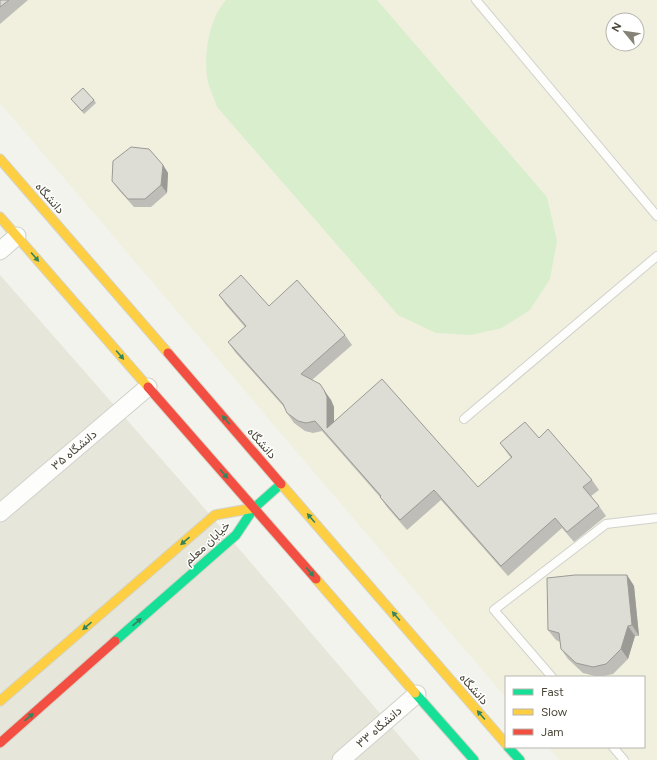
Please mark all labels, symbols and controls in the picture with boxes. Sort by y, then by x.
north arrow [605,12,645,52]
text: N [609,21,624,34]
street label: دانشگاه [33,179,68,217]
one-way arrow [30,252,40,262]
one-way arrow [116,350,125,360]
one-way arrow [221,414,230,425]
street label: دانشگاه [245,424,280,462]
street label: دانشگاه ۳۵ [48,427,100,473]
one-way arrow [220,469,229,479]
one-way arrow [306,513,315,523]
street label: خیابان معلم [181,518,234,569]
one-way arrow [180,536,191,545]
one-way arrow [305,567,314,577]
one-way arrow [391,611,400,622]
one-way arrow [132,617,143,626]
one-way arrow [82,621,92,630]
street label: دانشگاه [457,670,492,708]
legend [505,676,645,748]
text: Fast [541,685,564,699]
street label: دانشگاه ۳۳ [353,703,405,751]
text: Slow [541,705,568,719]
one-way arrow [476,709,485,720]
one-way arrow [24,712,35,721]
text: Jam [541,725,564,739]

